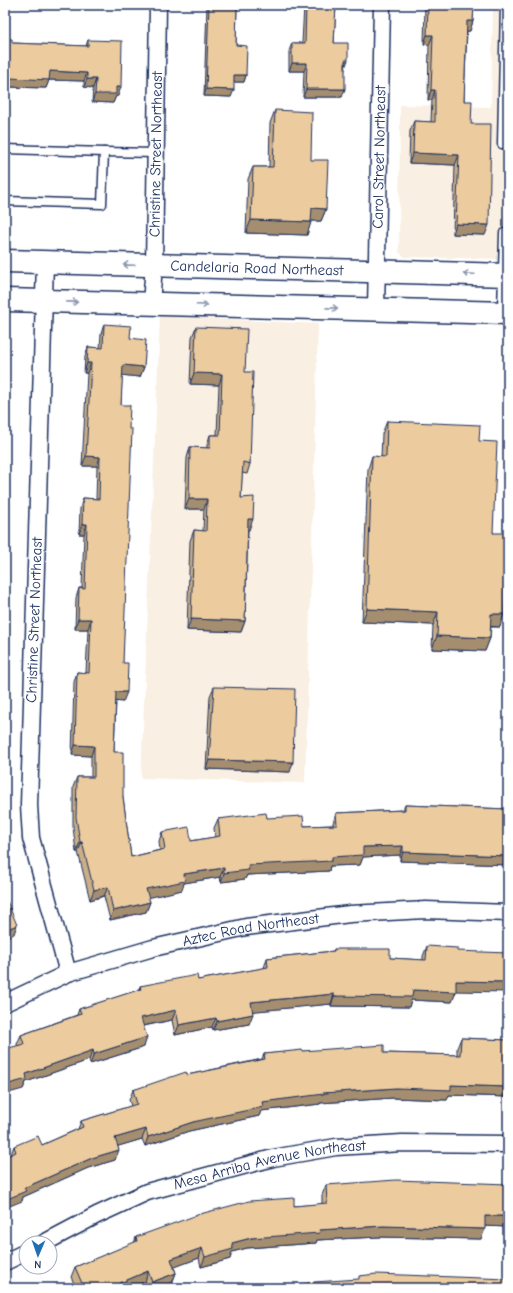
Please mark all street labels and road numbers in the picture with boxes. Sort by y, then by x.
street label: Christine Street Northeast [145,70,166,237]
street label: Carol Street Northeast [369,84,389,229]
street label: Candelaria Road Northeast [170,257,344,279]
street label: Christine Street Northeast [22,536,46,703]
street label: Aztec Road Northeast [181,909,321,950]
street label: Mesa Arriba Avenue Northeast [171,1136,367,1193]

